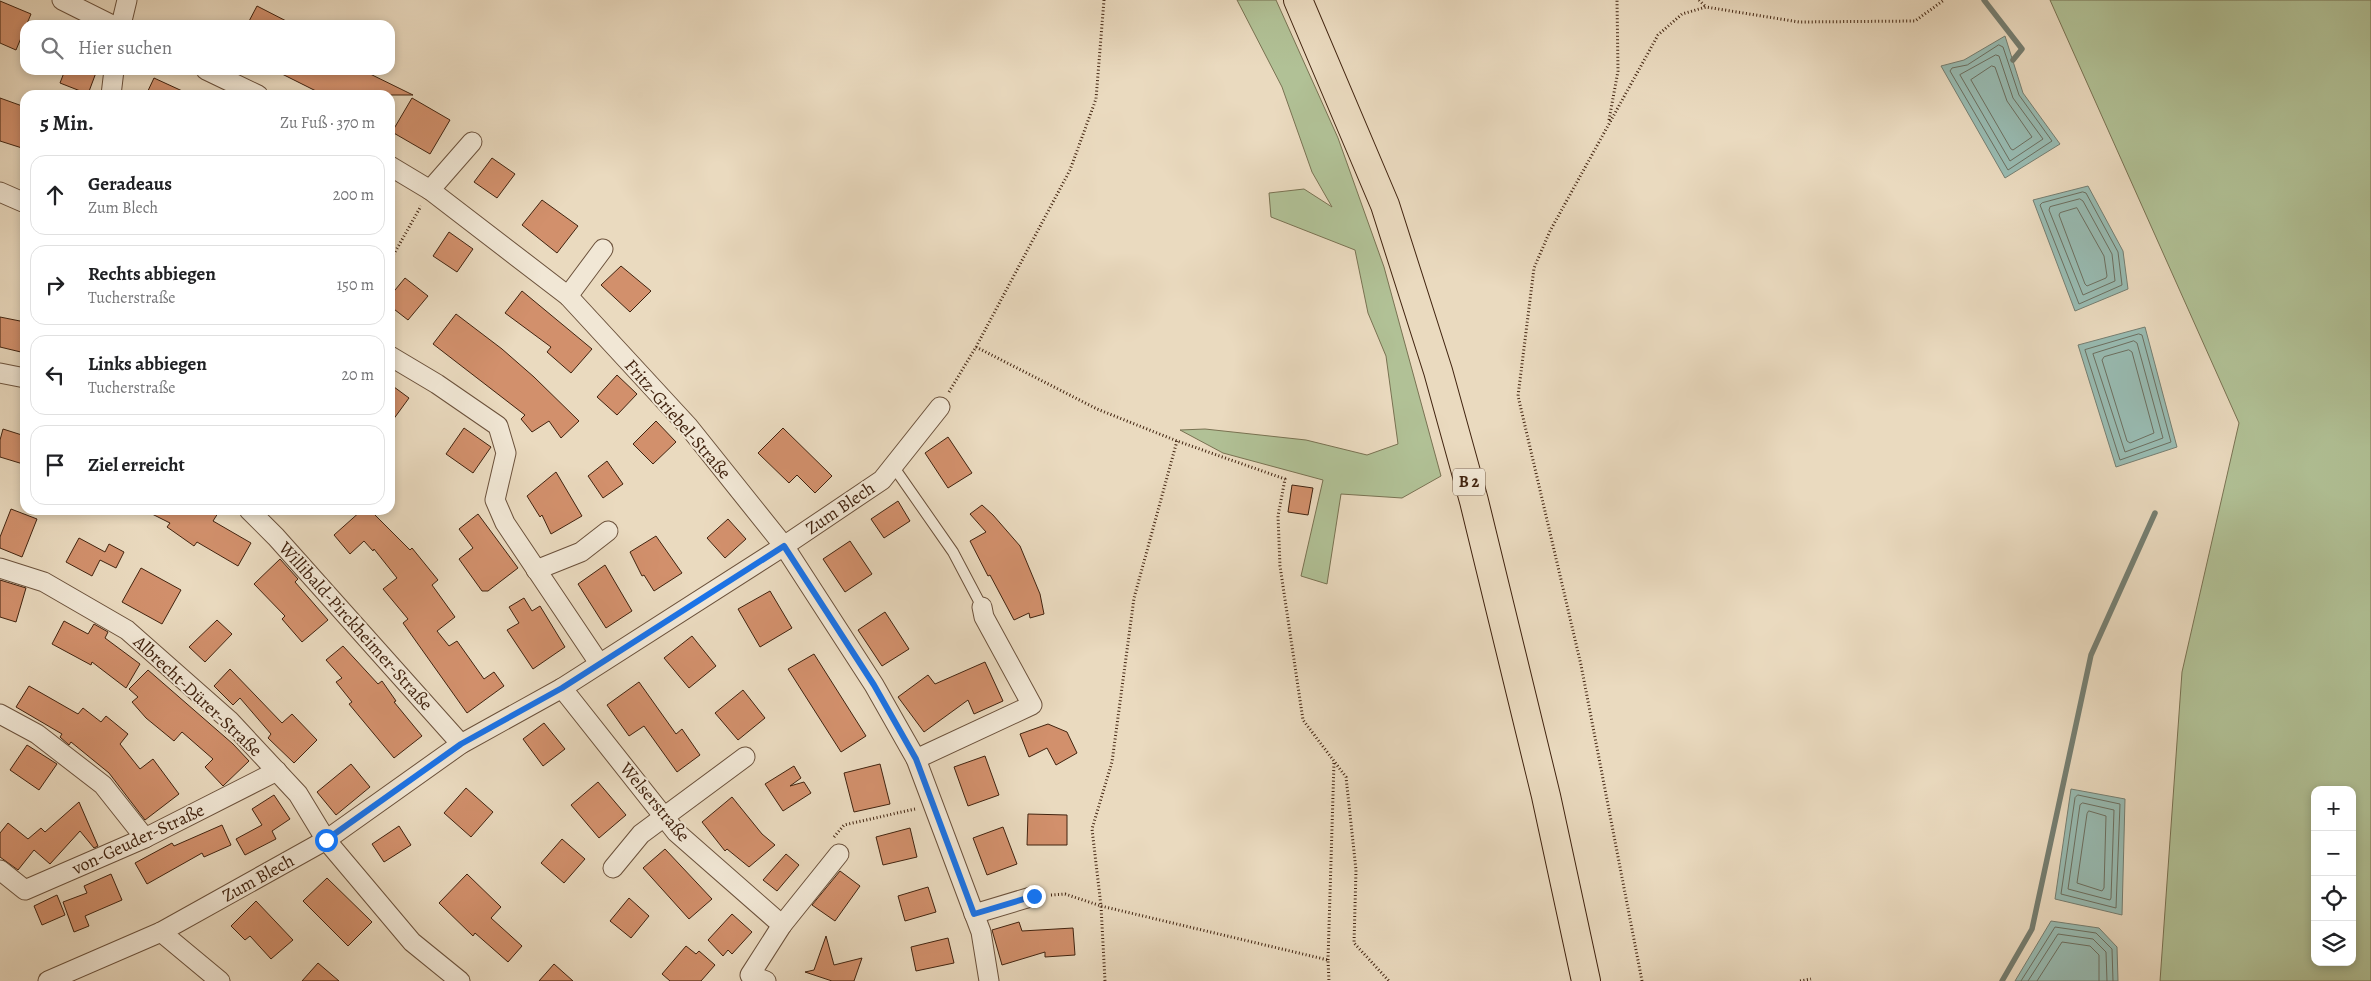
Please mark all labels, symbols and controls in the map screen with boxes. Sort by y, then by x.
search box [20,20,395,75]
icon: search [38,34,66,62]
text: Hier suchen [78,35,172,61]
text: 5 Min. [40,109,94,137]
text: Zu Fuß · 370 m [280,112,375,134]
text: Geradeaus [88,171,172,197]
icon: ahead [41,181,69,209]
text: 200 m [333,184,374,206]
text: Zum Blech [88,197,158,219]
text: Rechts abbiegen [88,261,216,287]
icon: right [41,271,69,299]
text: 150 m [337,274,374,296]
text: Tucherstraße [88,287,175,309]
text: Links abbiegen [88,351,207,377]
street label: Fritz-Griebel-Straße [619,354,737,484]
icon: left [41,361,69,389]
text: 20 m [341,364,374,386]
text: Tucherstraße [88,377,175,399]
icon: arrive [41,451,69,479]
text: Ziel erreicht [88,452,185,478]
road number: B 2 [1453,468,1485,496]
street label: Zum Blech [801,476,880,540]
street label: Willibald-Pirckheimer-Straße [273,536,438,716]
street label: Albrecht-Dürer-Straße [128,629,268,762]
street label: Welserstraße [614,756,695,847]
map controls [2311,786,2356,966]
button: + [2311,786,2356,831]
street label: von-Geuder-Straße [67,798,208,881]
route start [315,829,338,852]
button: − [2311,831,2356,876]
street label: Zum Blech [218,848,299,908]
button: locate [2311,876,2356,921]
route end [1023,885,1046,908]
button: layers [2311,921,2356,966]

